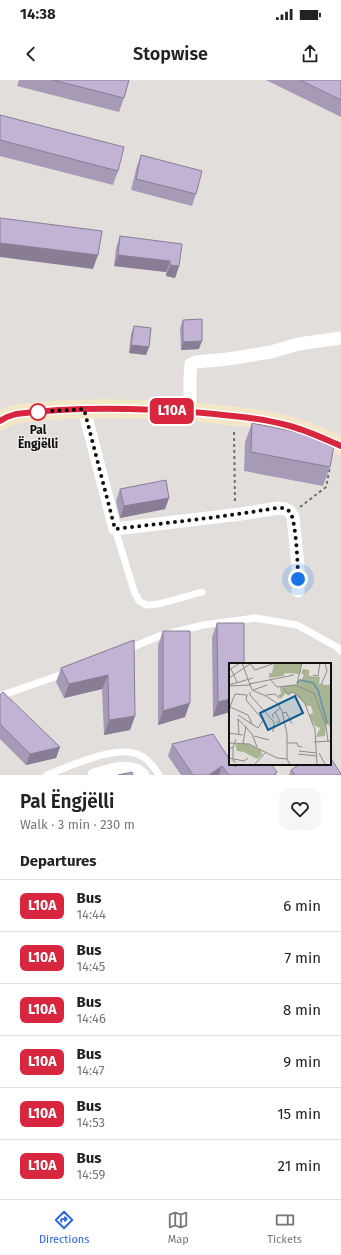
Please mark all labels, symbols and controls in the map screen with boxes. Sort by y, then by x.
text: 14:38 [20,5,56,23]
icon: back [20,43,42,65]
text: Stopwise [133,43,208,65]
icon: share [299,43,321,65]
line badge: L10A [144,398,200,424]
text: L10A [158,402,186,419]
marker: Pal Ëngjëlli [29,403,47,421]
place label: Pal Ëngjëlli [18,423,58,451]
your location [288,569,308,589]
inset map [229,663,331,765]
button: heart [279,788,321,830]
text: Pal Ëngjëlli [20,790,114,813]
text: Walk · 3 min · 230 m [20,817,135,832]
text: Departures [20,852,97,870]
text: Bus [76,889,102,907]
text: L10A [28,897,56,914]
text: 6 min [283,897,321,915]
text: 14:44 [76,907,106,922]
text: Bus [76,941,102,959]
text: L10A [28,949,56,966]
text: 7 min [284,949,321,967]
text: 14:45 [76,959,105,974]
text: Bus [76,993,102,1011]
text: L10A [28,1001,56,1018]
text: 8 min [283,1001,321,1019]
text: 14:46 [76,1011,106,1026]
text: Bus [76,1045,102,1063]
text: L10A [28,1053,56,1070]
text: 9 min [283,1053,321,1071]
text: 14:47 [76,1063,104,1078]
text: Bus [76,1097,102,1115]
text: L10A [28,1105,56,1122]
text: 15 min [277,1105,321,1123]
text: 14:53 [76,1115,105,1130]
text: Bus [76,1149,102,1167]
text: L10A [28,1157,56,1174]
text: 21 min [278,1157,321,1175]
text: 14:59 [76,1167,105,1182]
tab: Directions [39,1209,89,1246]
tab: Map [167,1209,189,1246]
tab: Tickets [267,1209,302,1246]

